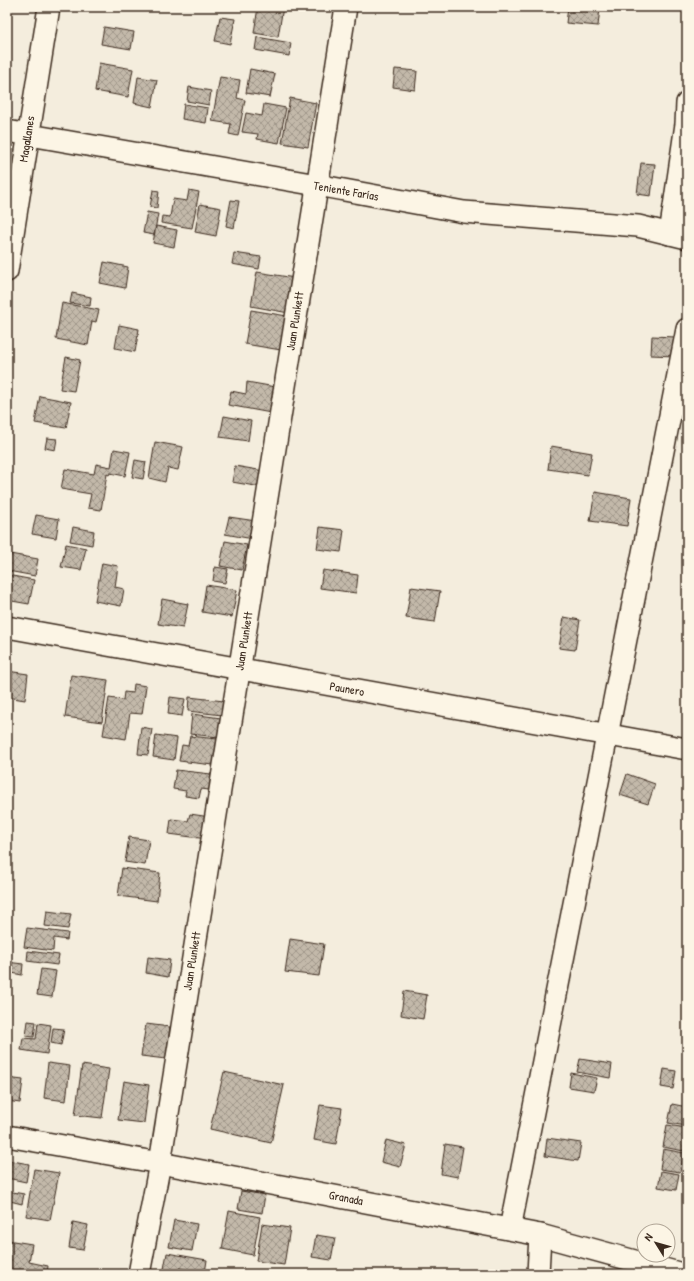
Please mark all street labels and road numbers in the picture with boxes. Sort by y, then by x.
street label: Magallanes [14,114,39,163]
street label: Teniente Farías [312,176,381,205]
street label: Juan Plunkett [281,289,308,352]
street label: Juan Plunkett [230,609,257,672]
street label: Paunero [328,677,366,700]
street label: Juan Plunkett [178,929,205,992]
street label: Granada [327,1186,365,1209]

